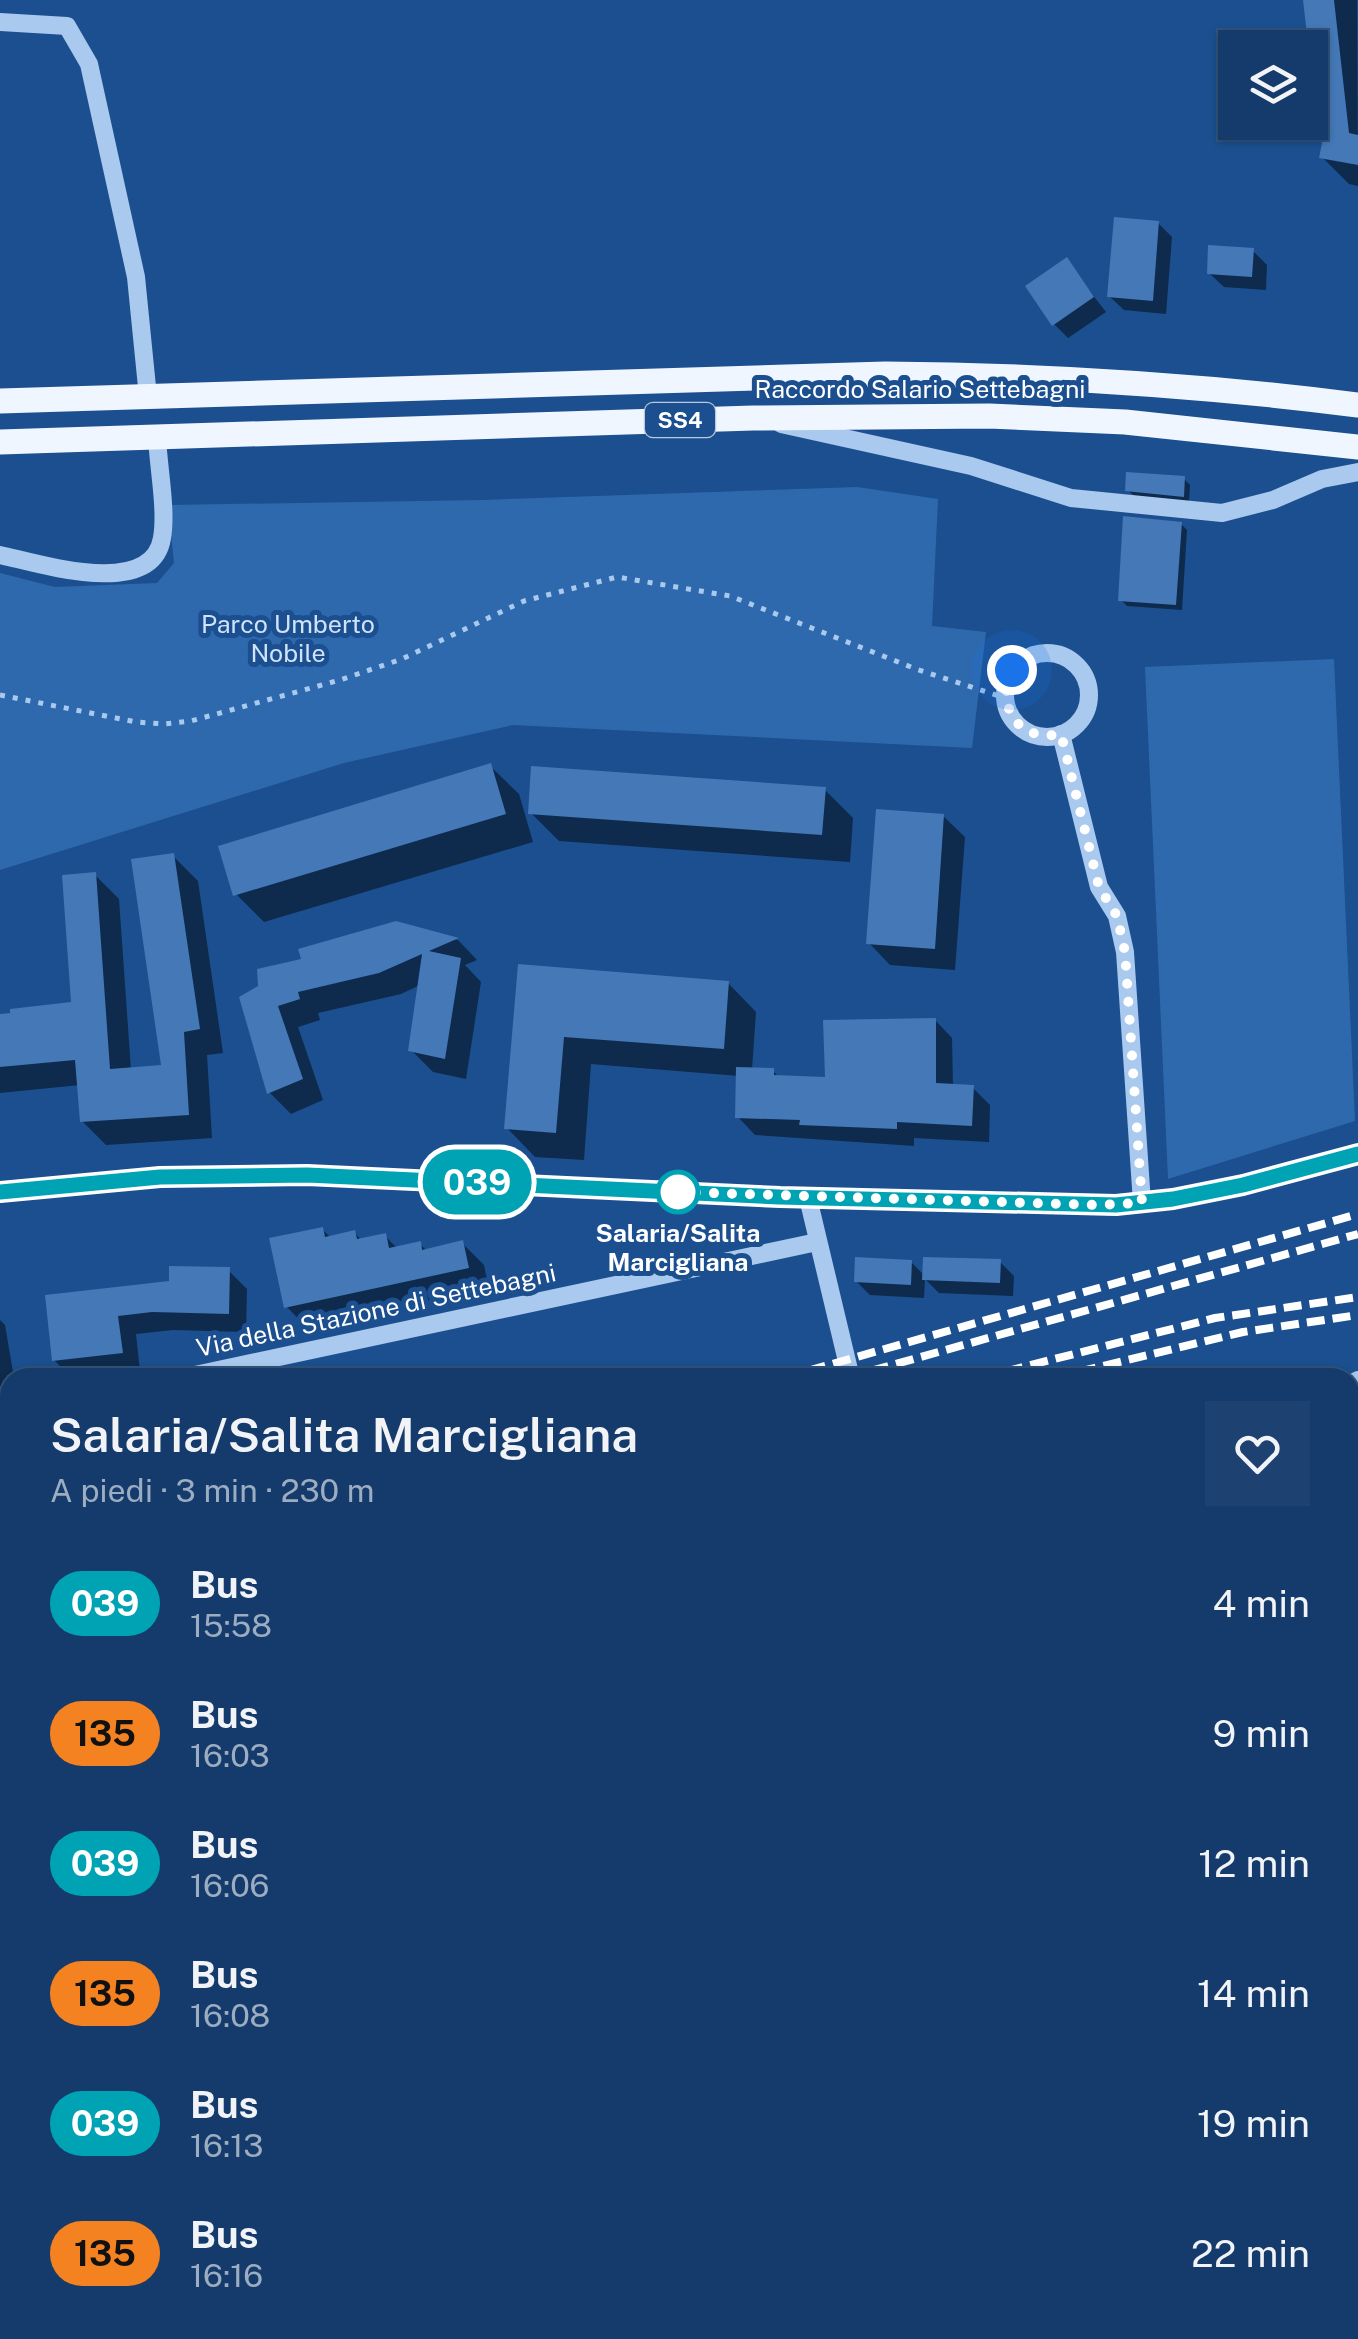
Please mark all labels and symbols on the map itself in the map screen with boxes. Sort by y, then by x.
street label: Raccordo Salario Settebagni [754,374,1086,404]
road number: SS4 [645,403,715,437]
park label: Parco Umberto Nobile [201,609,375,668]
your location [987,645,1037,695]
line badge: 039 [420,1150,534,1214]
marker: Salaria/Salita Marcigliana [657,1171,699,1213]
place label: Salaria/Salita Marcigliana [596,1218,760,1277]
street label: Via della Stazione di Settebagni [193,1257,559,1363]

